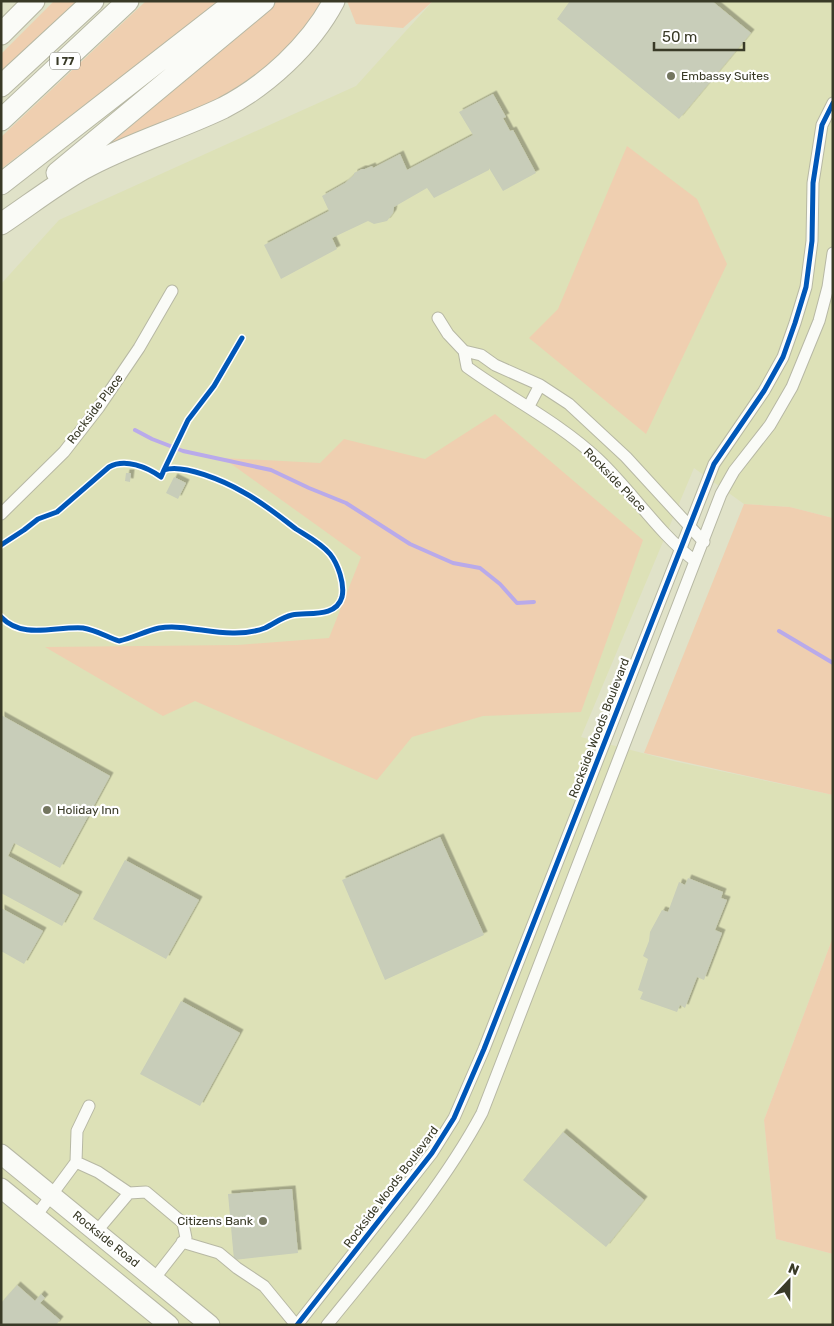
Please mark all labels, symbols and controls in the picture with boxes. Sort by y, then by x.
scale bar [654,20,744,52]
text: 50 m [662,28,697,46]
road number: I 77 [50,52,80,70]
place label: Embassy Suites [681,69,769,83]
marker: Embassy Suites [665,70,677,82]
street label: Rockside Place [64,371,126,447]
street label: Rockside Place [581,445,649,515]
street label: Rockside Woods Boulevard [566,656,632,800]
place label: Holiday Inn [57,803,119,817]
marker: Holiday Inn [41,804,53,816]
street label: Rockside Woods Boulevard [341,1123,441,1251]
street label: Rockside Road [70,1208,142,1270]
place label: Citizens Bank [177,1214,254,1228]
marker: Citizens Bank [257,1215,269,1227]
north arrow [764,1256,814,1306]
text: N [786,1260,802,1279]

